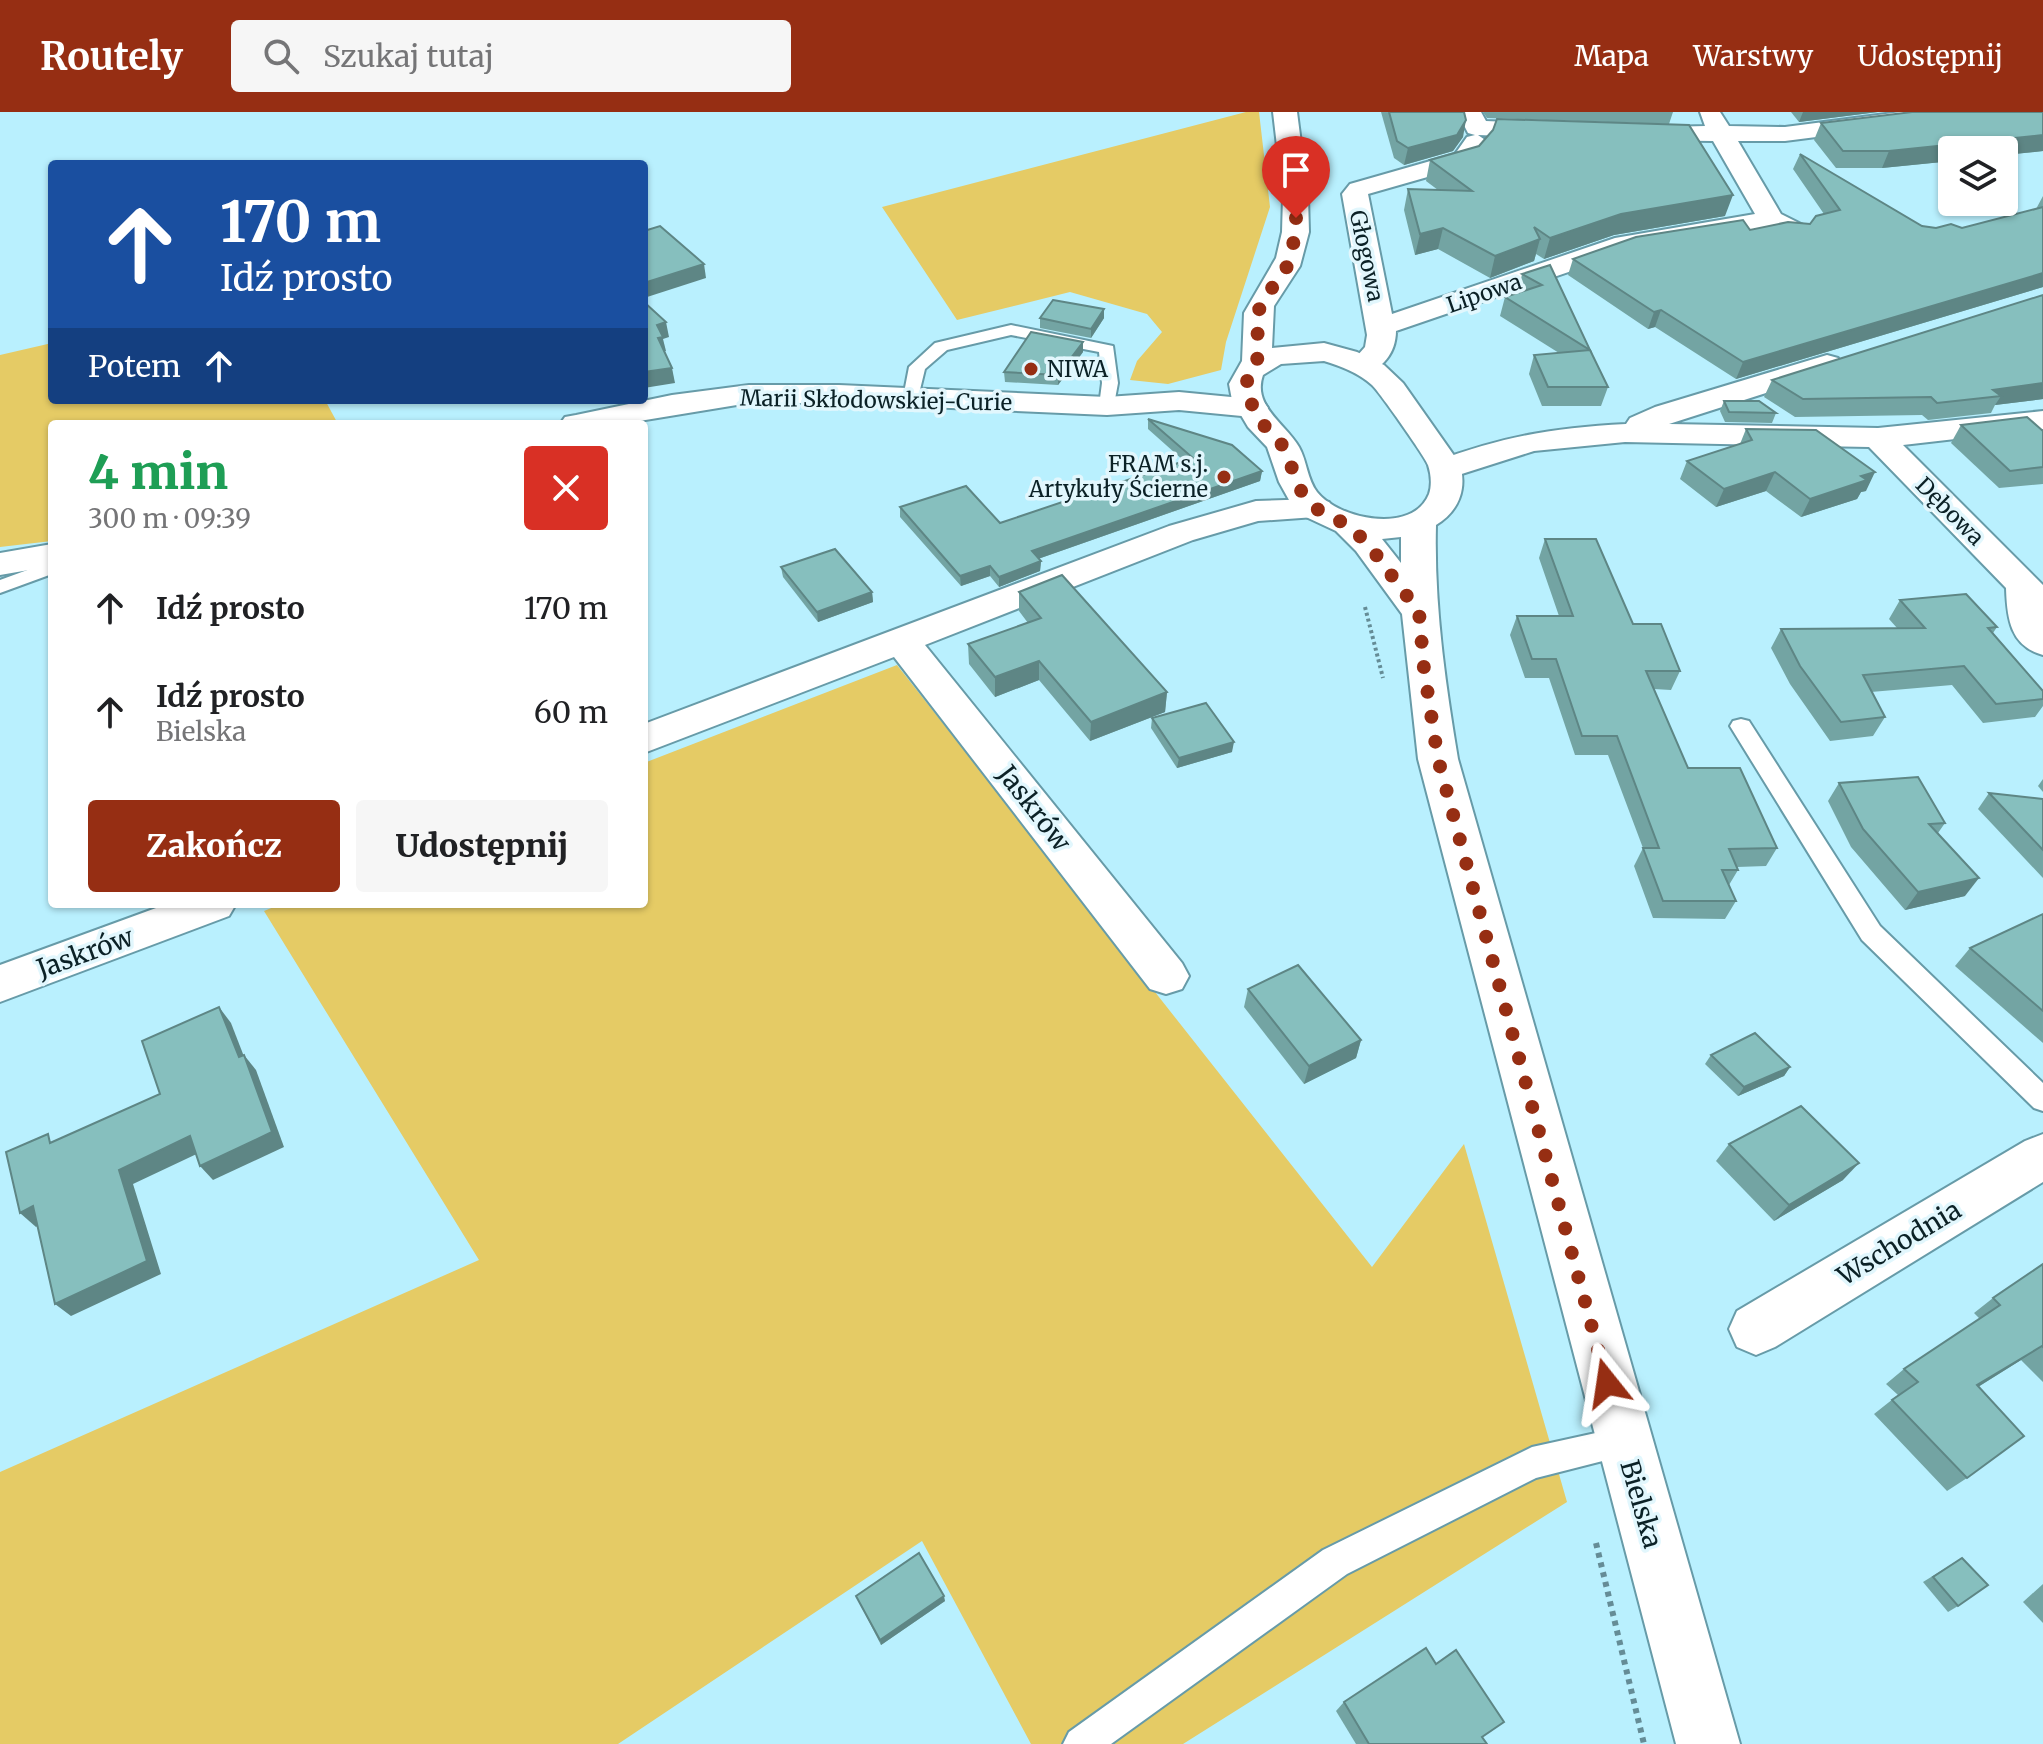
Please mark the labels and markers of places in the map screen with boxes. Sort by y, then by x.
pin [1262,136,1330,218]
place label: NIWA [1047,355,1108,383]
marker: NIWA [1022,360,1040,378]
place label: FRAM s.j. Artykuły Ścierne [1028,450,1208,503]
marker: FRAM s.j. Artykuły Ścierne [1215,468,1233,486]

